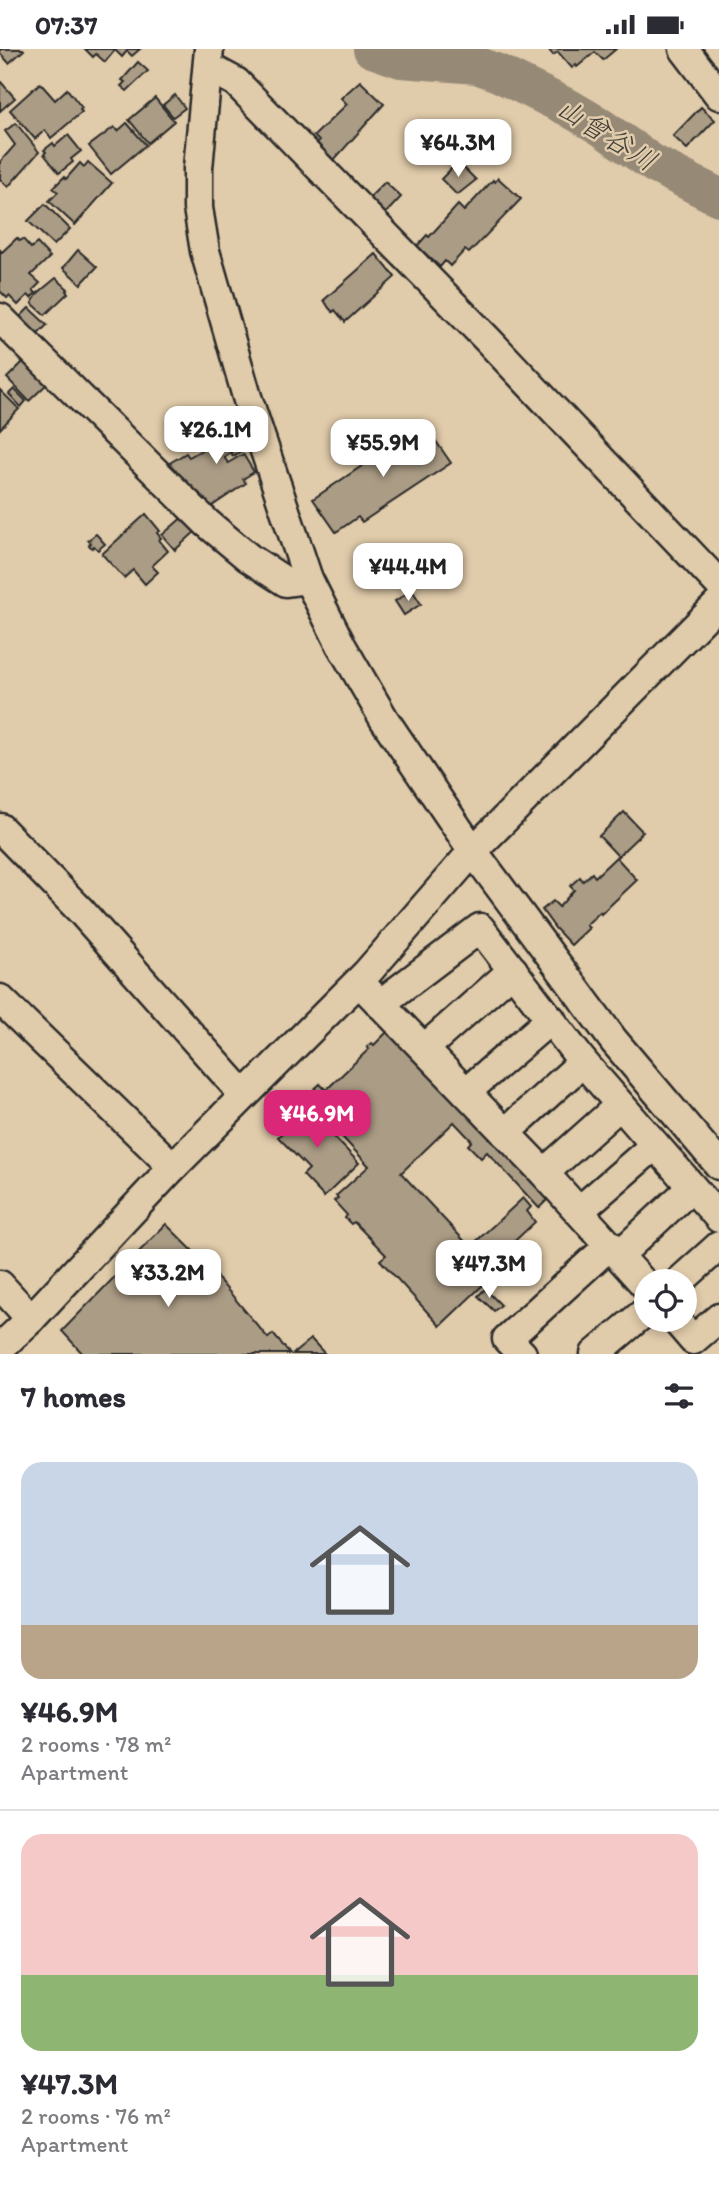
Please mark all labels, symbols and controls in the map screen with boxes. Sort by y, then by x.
text: 07:37 [35,9,97,41]
water label: 山曾谷川 [550,90,664,178]
pin: ¥64.3M [401,120,515,179]
text: ¥64.3M [420,128,496,156]
pin: ¥26.1M [159,407,273,466]
text: ¥26.1M [180,415,252,443]
pin: ¥55.9M [326,419,440,479]
text: ¥55.9M [347,428,419,456]
pin: ¥44.4M [351,543,465,603]
text: ¥44.4M [369,552,447,580]
pin: ¥46.9M [260,1091,374,1150]
text: ¥46.9M [280,1099,354,1127]
pin: ¥47.3M [432,1241,546,1300]
pin: ¥33.2M [111,1249,225,1309]
text: ¥47.3M [452,1249,526,1277]
text: ¥33.2M [131,1258,205,1286]
map controls [634,1269,697,1332]
button: locate [634,1269,697,1332]
icon: filters [660,1377,698,1415]
text: 7 homes [21,1378,126,1415]
icon: home [297,1507,423,1633]
text: ¥46.9M [21,1693,118,1730]
text: 2 rooms · 78 m² [21,1730,171,1758]
text: Apartment [21,1758,128,1786]
icon: home [297,1879,423,2005]
text: ¥47.3M [21,2065,118,2102]
text: 2 rooms · 76 m² [21,2102,171,2130]
text: Apartment [21,2130,128,2158]

